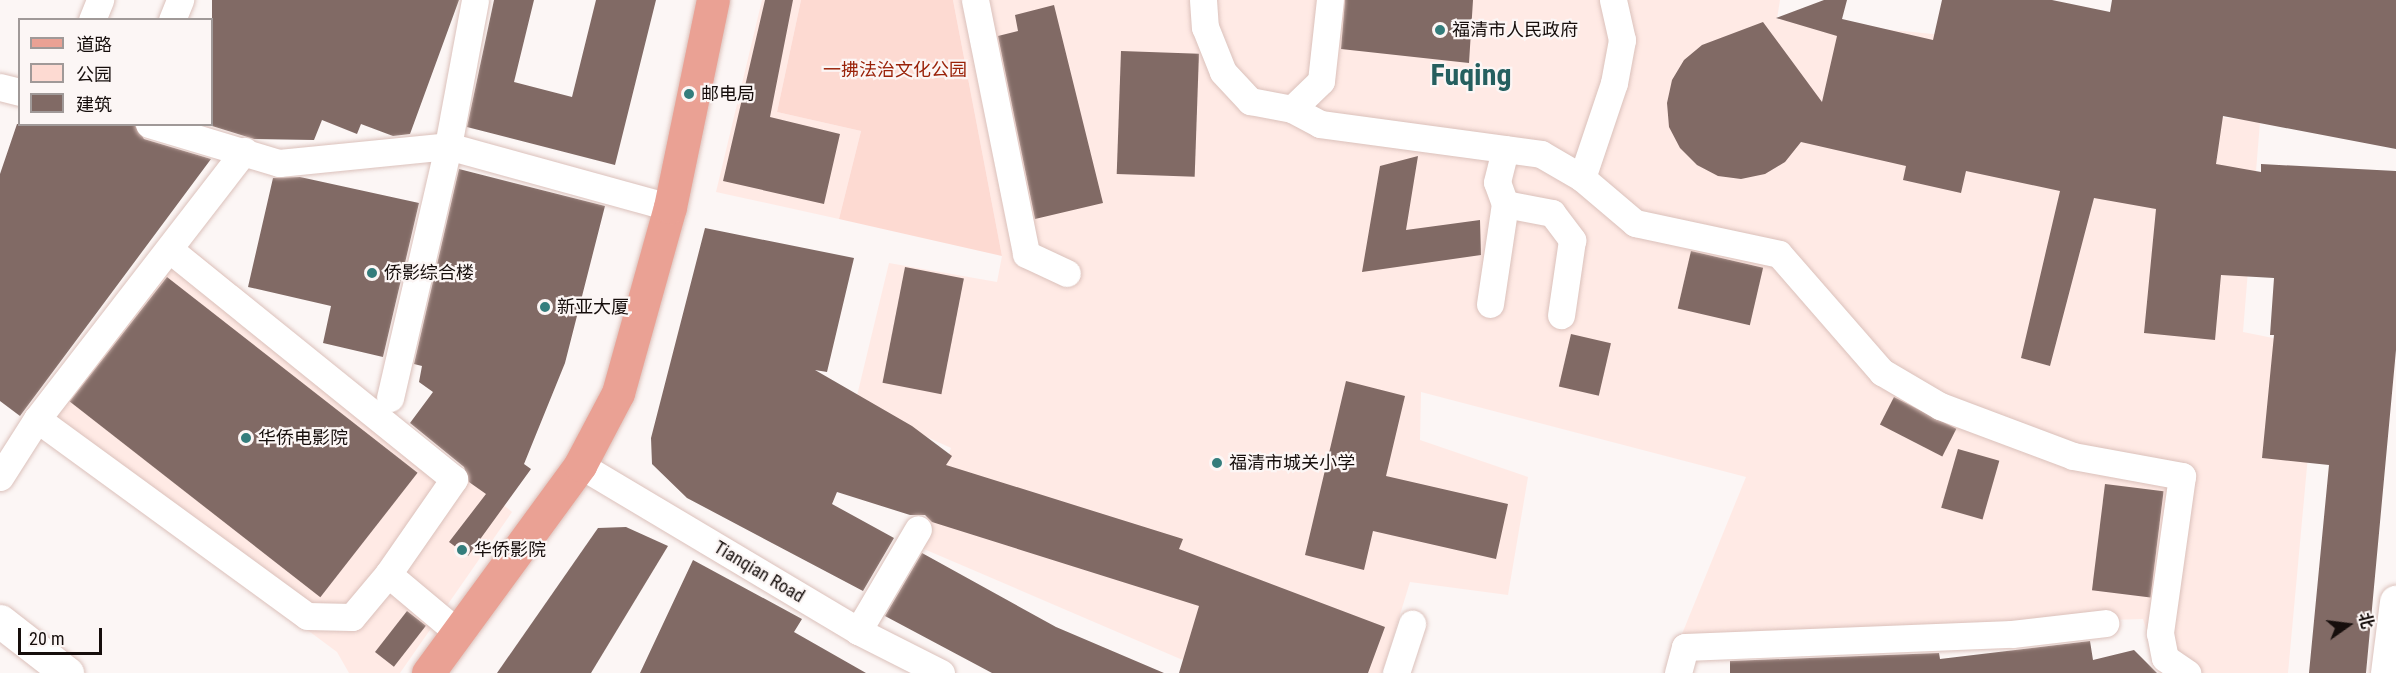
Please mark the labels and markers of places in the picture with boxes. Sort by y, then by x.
place label: 福清市人民政府 [1452,19,1578,41]
marker: 福清市人民政府 [1433,23,1447,37]
place label: 邮电局 [701,83,755,105]
marker: 邮电局 [682,87,696,101]
place label: 侨影综合楼 [384,262,474,284]
marker: 侨影综合楼 [365,266,379,280]
place label: 新亚大厦 [557,296,629,318]
marker: 新亚大厦 [538,300,552,314]
place label: 华侨电影院 [258,427,348,449]
marker: 华侨电影院 [239,431,253,445]
place label: 福清市城关小学 [1229,452,1355,474]
marker: 福清市城关小学 [1210,456,1224,470]
place label: 华侨影院 [474,539,546,561]
marker: 华侨影院 [455,543,469,557]

